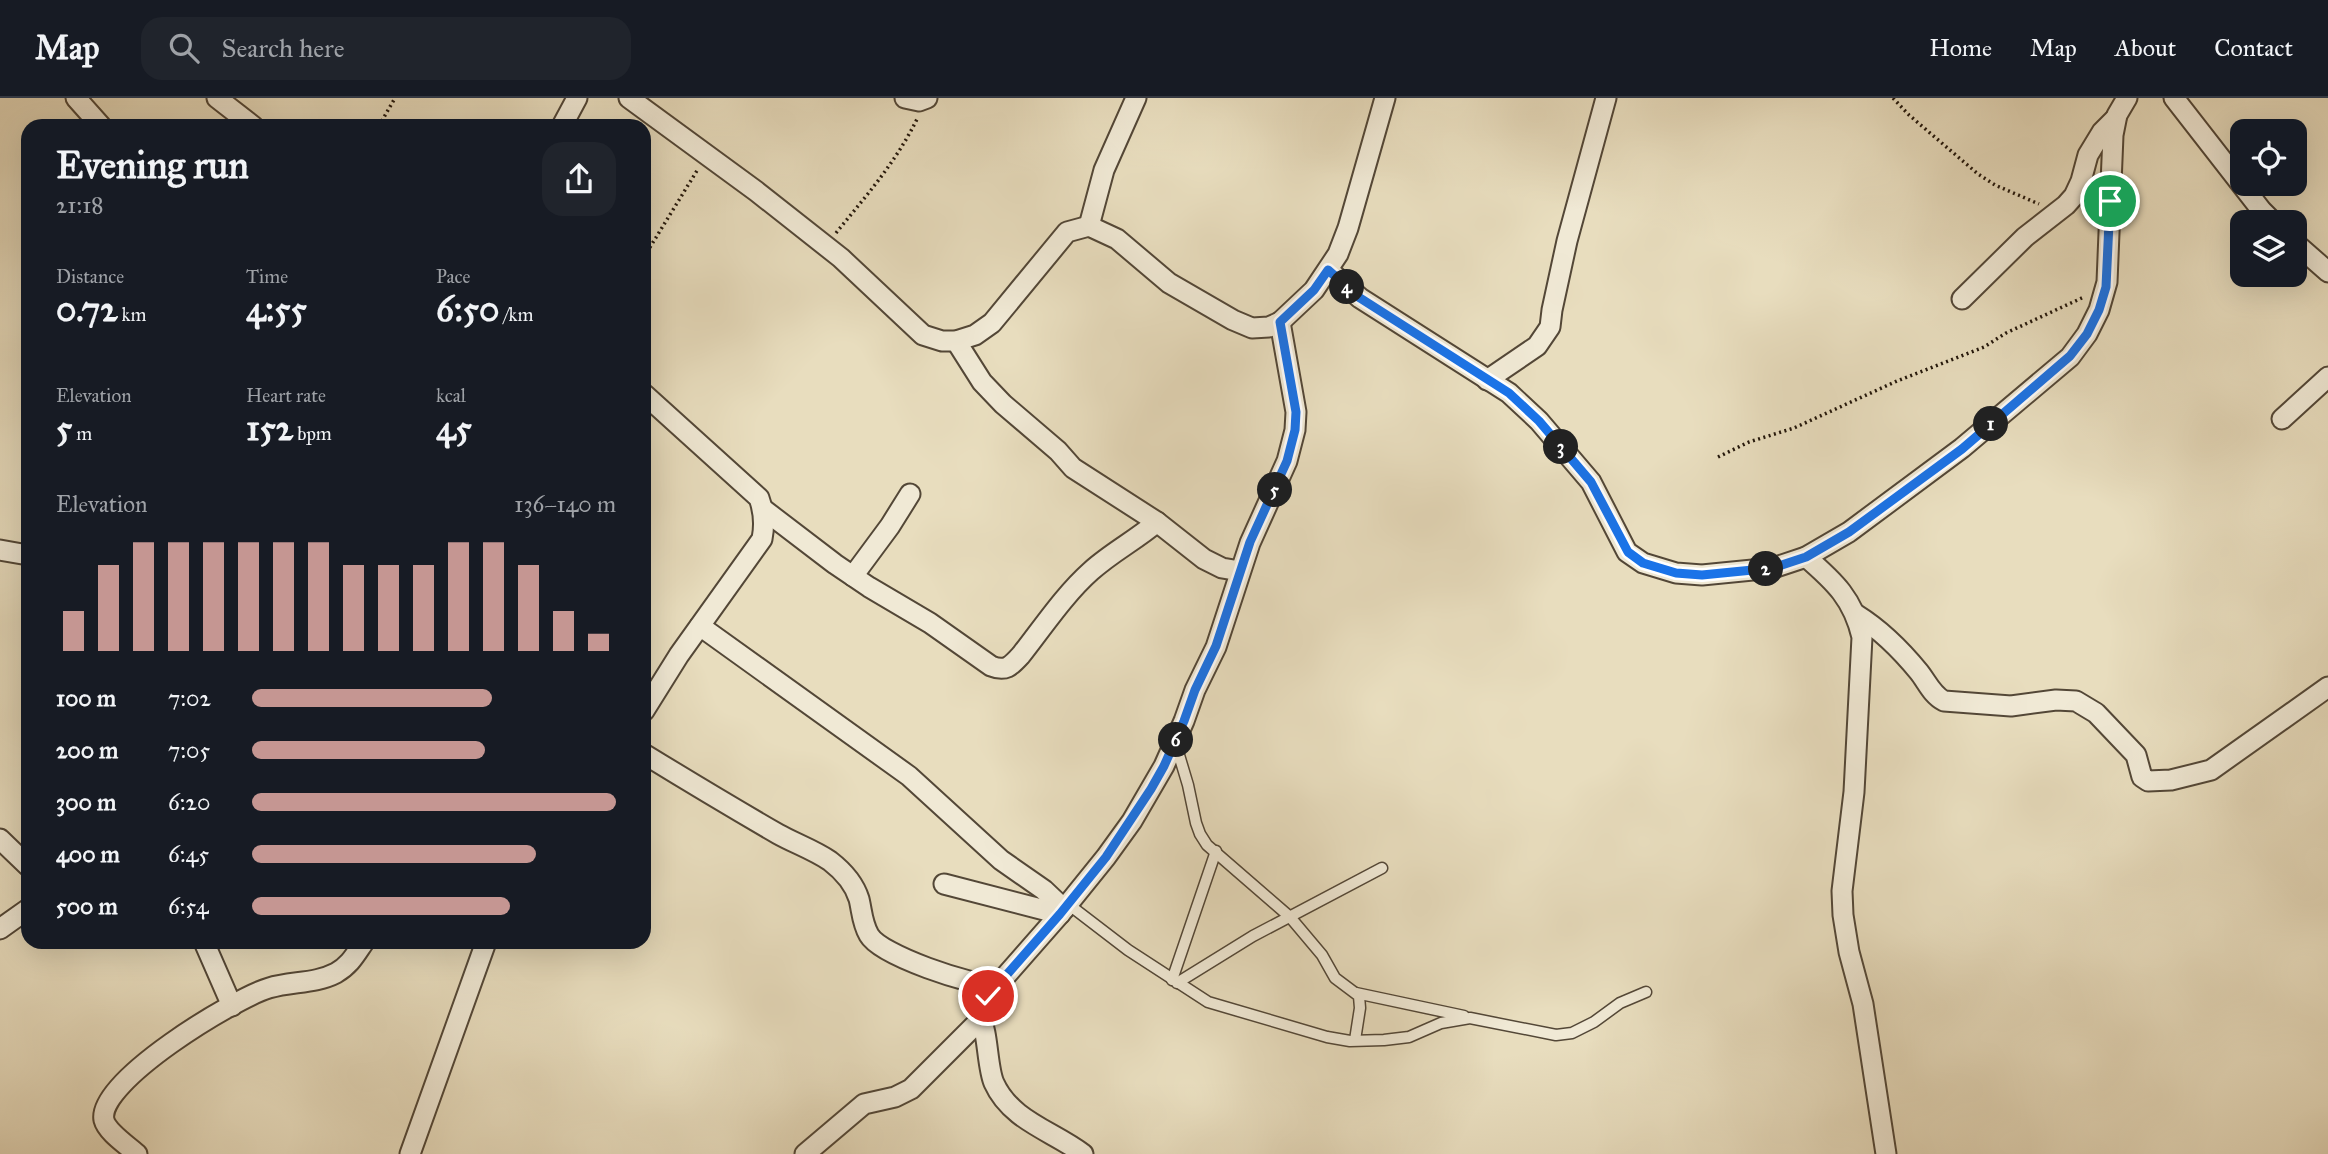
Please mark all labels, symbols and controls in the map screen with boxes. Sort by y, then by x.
search box [141,17,631,80]
text: Map [35,28,99,68]
icon: search [165,29,203,67]
text: Search here [221,32,345,64]
text: Home [1929,33,1992,63]
text: Map [2030,33,2077,63]
text: About [2115,33,2176,63]
text: Contact [2214,33,2293,63]
map controls [2230,119,2307,287]
button: locate [2230,119,2307,196]
text: Evening run [56,142,249,188]
button: share [542,142,616,216]
pin [2080,171,2140,231]
icon: arrive [2091,182,2129,220]
text: 21:18 [56,191,104,219]
button: layers [2230,210,2307,287]
text: Distance [56,265,124,288]
text: Time [246,265,288,288]
text: Pace [436,265,470,288]
pin: 4 [1330,270,1364,304]
text: 4 [1341,275,1352,298]
text: 0.72 [56,288,118,331]
text: 4:55 [246,288,307,331]
text: 6:50 [436,288,499,331]
text: km [118,303,146,326]
text: /km [499,303,533,326]
text: Elevation [56,384,131,407]
text: Heart rate [246,384,326,407]
text: kcal [436,384,466,407]
pin: 1 [1974,406,2008,442]
text: 5 [56,407,72,450]
text: 152 [246,407,293,450]
text: 45 [436,407,472,450]
text: 1 [1987,412,1994,435]
text: m [72,422,92,445]
text: bpm [293,422,332,445]
pin: 3 [1544,430,1578,464]
text: 3 [1557,435,1564,458]
pin: 5 [1258,472,1292,508]
text: 5 [1270,478,1279,501]
text: Elevation [56,490,147,518]
text: 136–140 m [514,490,616,518]
pin: 2 [1748,552,1784,587]
text: 2 [1761,557,1770,580]
text: 100 m [56,684,116,712]
text: 7:02 [168,684,211,712]
pin: 6 [1158,722,1194,758]
text: 6 [1171,728,1180,751]
text: 200 m [56,736,118,764]
text: 7:05 [168,736,210,764]
text: 300 m [56,788,116,816]
text: 6:20 [168,788,210,816]
text: 400 m [56,840,120,868]
text: 6:45 [168,840,209,868]
text: 500 m [56,892,118,920]
text: 6:54 [168,892,209,920]
pin [958,966,1018,1026]
icon: check [969,977,1007,1015]

